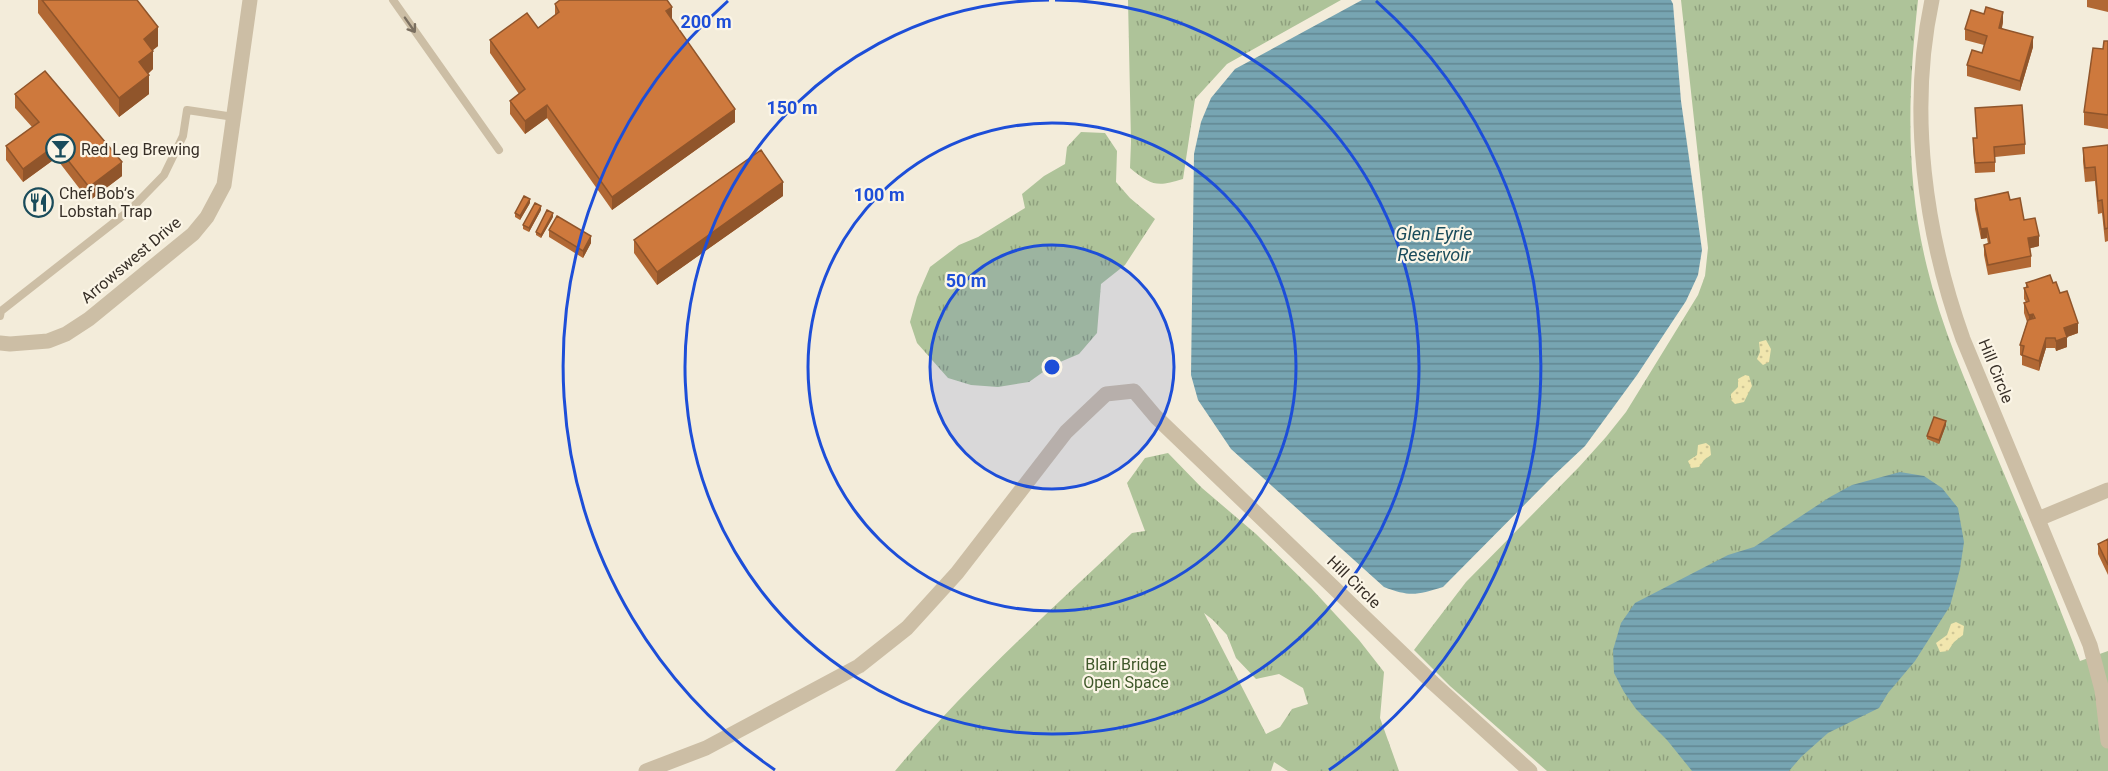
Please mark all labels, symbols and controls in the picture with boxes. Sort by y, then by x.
text: 200 m [680,11,732,32]
one-way arrow [404,16,416,32]
text: 150 m [766,97,818,118]
bar icon: Red Leg Brewing [44,133,76,165]
place label: Red Leg Brewing [81,140,200,159]
place label: Chef Bob’s Lobstah Trap [59,184,152,221]
text: 100 m [853,184,905,205]
restaurant icon: Chef Bob’s Lobstah Trap [22,186,54,218]
street label: Arrowswest Drive [77,213,185,307]
water label: Glen Eyrie Reservoir [1396,223,1472,265]
text: 50 m [946,270,986,291]
street label: Hill Circle [1975,336,2017,406]
centre of rings [1042,357,1062,377]
street label: Hill Circle [1323,552,1385,612]
park label: Blair Bridge Open Space [1083,655,1169,692]

